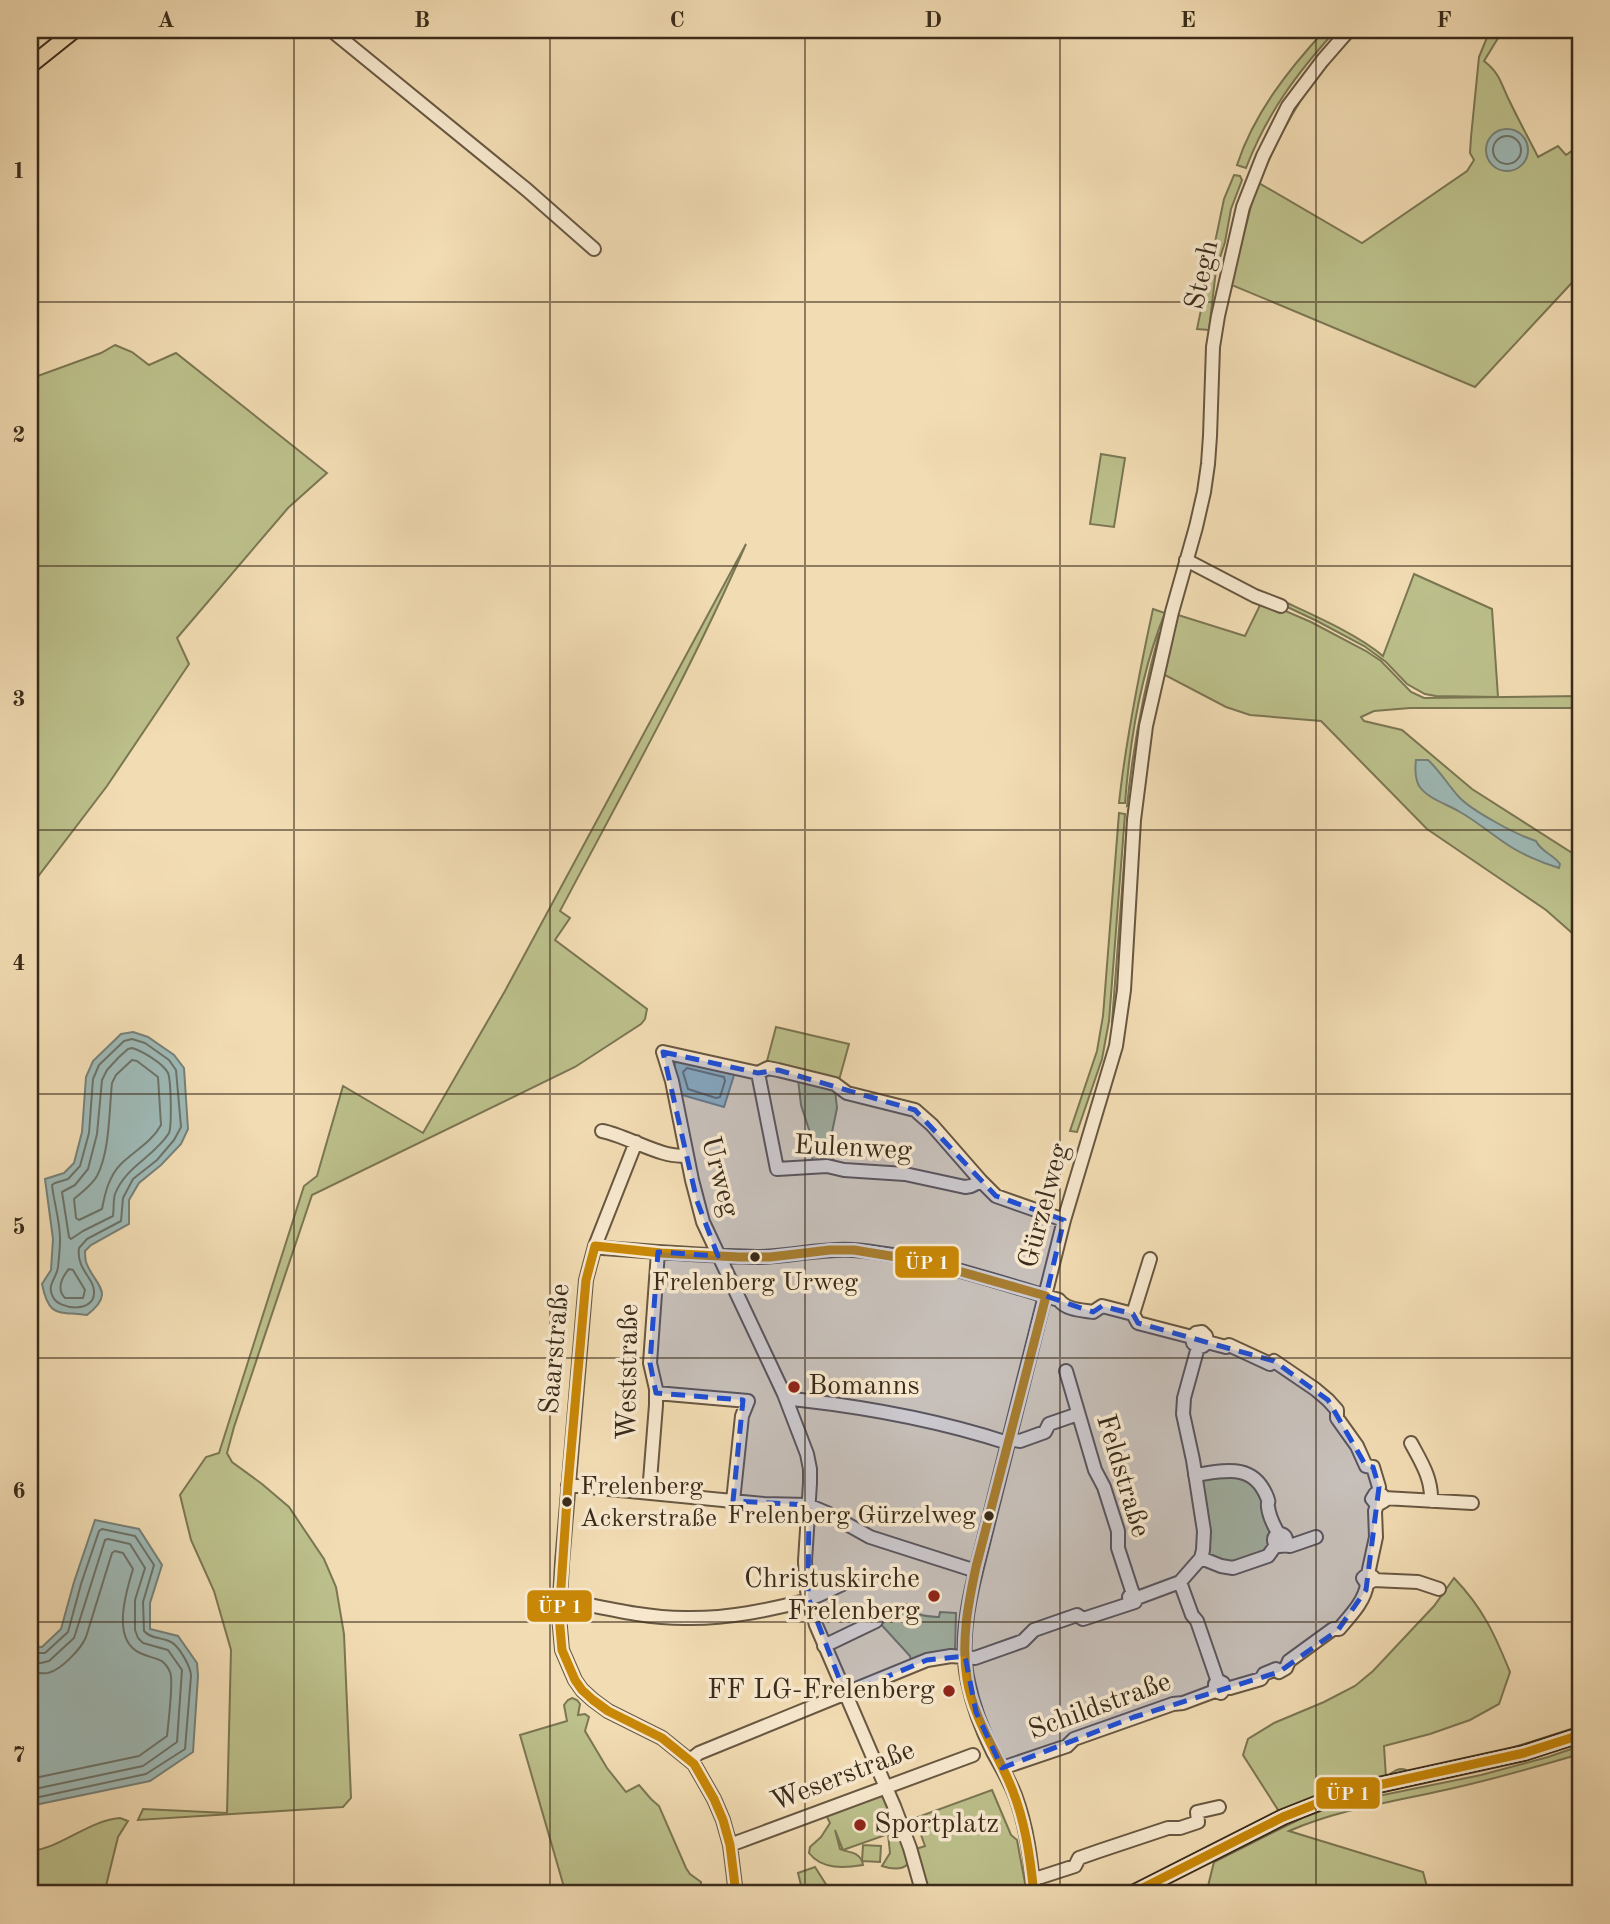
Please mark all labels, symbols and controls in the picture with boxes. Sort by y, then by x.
text: A [157,9,175,32]
text: B [414,9,430,32]
text: C [669,9,685,32]
text: D [924,9,942,32]
text: E [1180,9,1196,32]
text: F [1436,9,1452,32]
text: 1 [12,160,26,183]
street label: Stegh [1181,238,1225,312]
text: 2 [12,424,26,447]
text: 3 [12,688,26,711]
text: 4 [12,952,26,975]
street label: Eulenweg [793,1132,913,1166]
street label: Urweg [695,1134,743,1220]
street label: Gürzelweg [1015,1141,1075,1271]
text: 5 [12,1216,26,1239]
line badge: ÜP 1 [894,1245,960,1279]
marker: Frelenberg Urweg [748,1250,762,1264]
text: ÜP 1 [905,1251,949,1274]
place label: Frelenberg Urweg [652,1270,858,1296]
street label: Saarstraße [536,1282,576,1416]
street label: Weststraße [614,1303,644,1441]
place label: Bomanns [808,1373,920,1401]
marker: Bomanns [786,1379,802,1395]
street label: Feldstraße [1090,1411,1154,1541]
place label: Frelenberg Ackerstraße [580,1474,717,1532]
text: 6 [12,1480,26,1503]
marker: Frelenberg Ackerstraße [560,1495,574,1509]
place label: Frelenberg Gürzelweg [727,1503,976,1529]
marker: Frelenberg Gürzelweg [982,1509,996,1523]
place label: Christuskirche Frelenberg [744,1566,920,1626]
marker: Christuskirche Frelenberg [926,1588,942,1604]
line badge: ÜP 1 [526,1589,593,1623]
text: ÜP 1 [538,1595,582,1618]
street label: Schildstraße [1025,1668,1175,1746]
place label: FF LG-Frelenberg [707,1677,935,1705]
marker: FF LG-Frelenberg [941,1683,957,1699]
street label: Weserstraße [767,1737,919,1817]
text: 7 [12,1744,26,1767]
line badge: ÜP 1 [1315,1776,1381,1810]
text: ÜP 1 [1326,1782,1370,1805]
place label: Sportplatz [874,1811,999,1839]
marker: Sportplatz [852,1817,868,1833]

